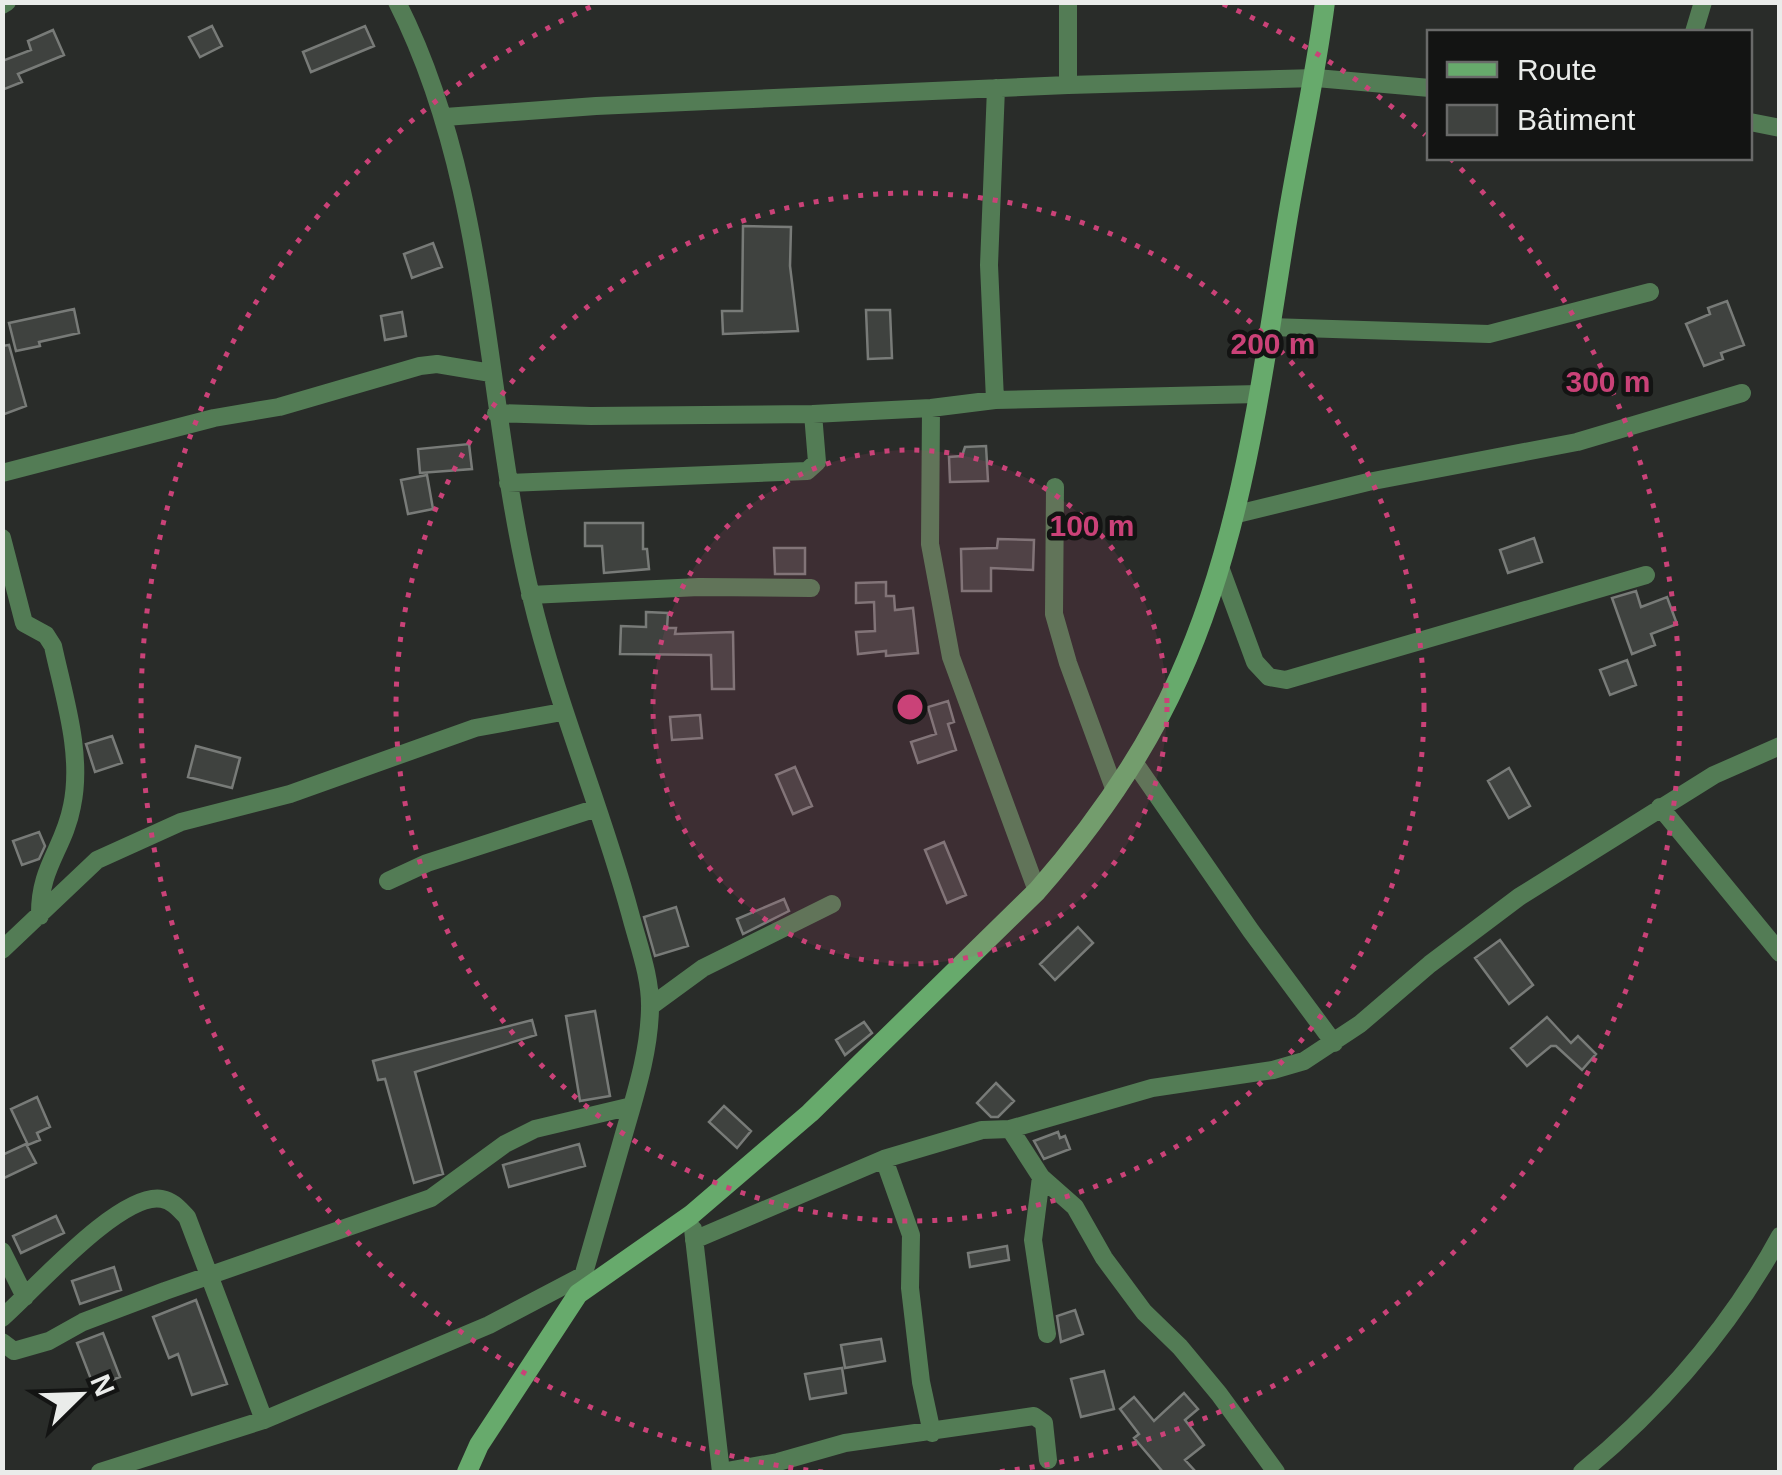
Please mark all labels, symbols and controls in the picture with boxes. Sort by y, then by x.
legend [1427,30,1752,160]
text: Route [1517,53,1597,86]
text: Bâtiment [1517,103,1636,136]
text: 200 m [1230,327,1316,360]
text: 300 m [1565,365,1651,398]
text: 100 m [1049,509,1135,542]
centre of rings [892,689,928,725]
north arrow [30,1345,130,1445]
text: N [84,1370,121,1401]

